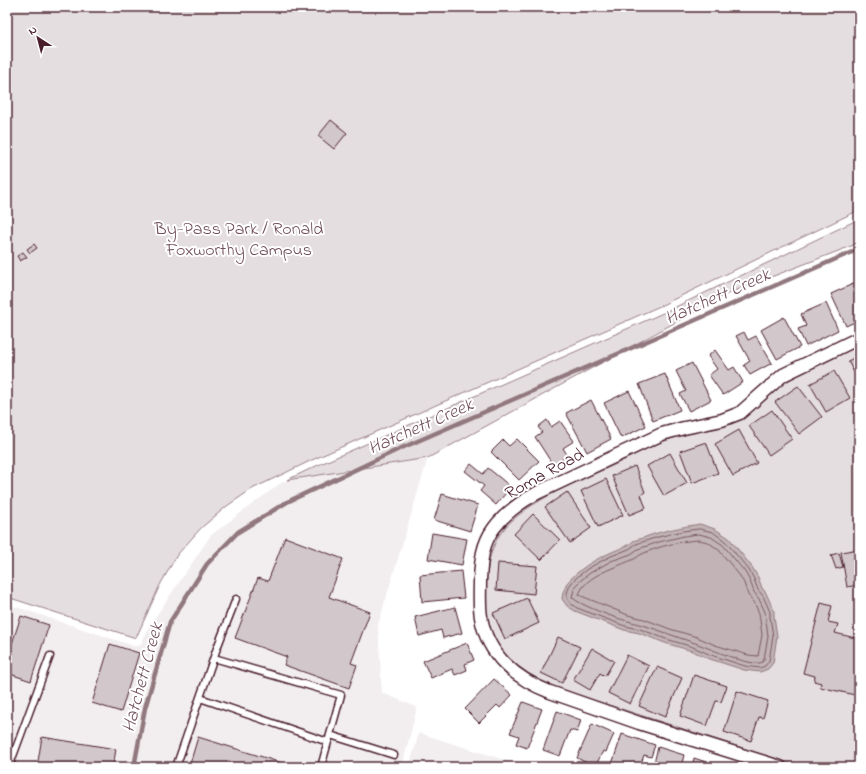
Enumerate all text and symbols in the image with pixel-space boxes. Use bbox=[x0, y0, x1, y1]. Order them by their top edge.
north arrow bbox=[18, 18, 58, 58]
text: N bbox=[25, 22, 40, 39]
park label: By-Pass Park / Ronald Foxworthy Campus bbox=[154, 217, 323, 264]
water label: Hatchett Creek bbox=[661, 262, 776, 333]
water label: Hatchett Creek bbox=[364, 392, 479, 463]
street label: Roma Road bbox=[501, 442, 589, 507]
water label: Hatchett Creek bbox=[116, 619, 171, 736]

